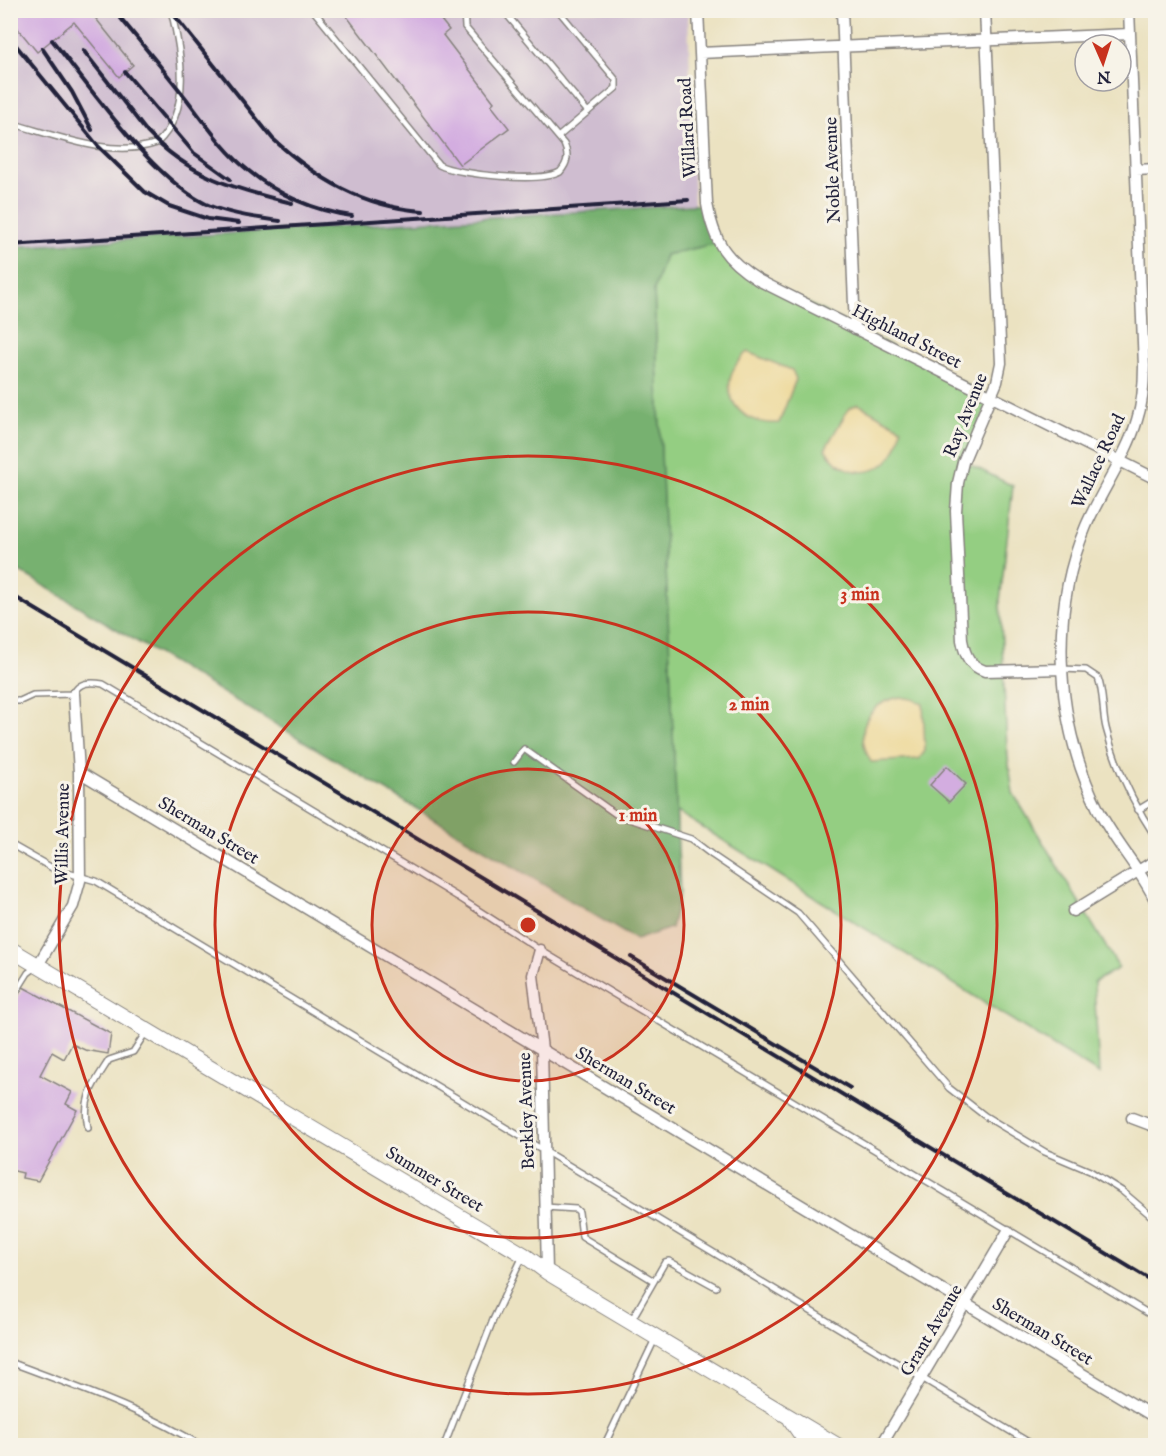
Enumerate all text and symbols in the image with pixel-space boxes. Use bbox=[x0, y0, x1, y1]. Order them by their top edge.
north arrow bbox=[1073, 33, 1133, 93]
text: N bbox=[1096, 66, 1112, 86]
street label: Willard Road bbox=[674, 77, 703, 179]
street label: Noble Avenue bbox=[820, 116, 847, 223]
street label: Highland Street bbox=[848, 300, 965, 375]
street label: Ray Avenue bbox=[939, 370, 994, 461]
street label: Wallace Road bbox=[1067, 410, 1132, 513]
text: 3 min bbox=[841, 584, 880, 607]
text: 2 min bbox=[729, 694, 770, 717]
street label: Willis Avenue bbox=[51, 783, 76, 885]
street label: Sherman Street bbox=[154, 792, 263, 870]
text: 1 min bbox=[619, 805, 658, 828]
centre of rings bbox=[518, 915, 538, 935]
street label: Sherman Street bbox=[571, 1042, 680, 1120]
street label: Berkley Avenue bbox=[514, 1052, 541, 1170]
street label: Summer Street bbox=[381, 1142, 487, 1218]
street label: Grant Avenue bbox=[896, 1281, 969, 1381]
street label: Sherman Street bbox=[988, 1293, 1097, 1371]

